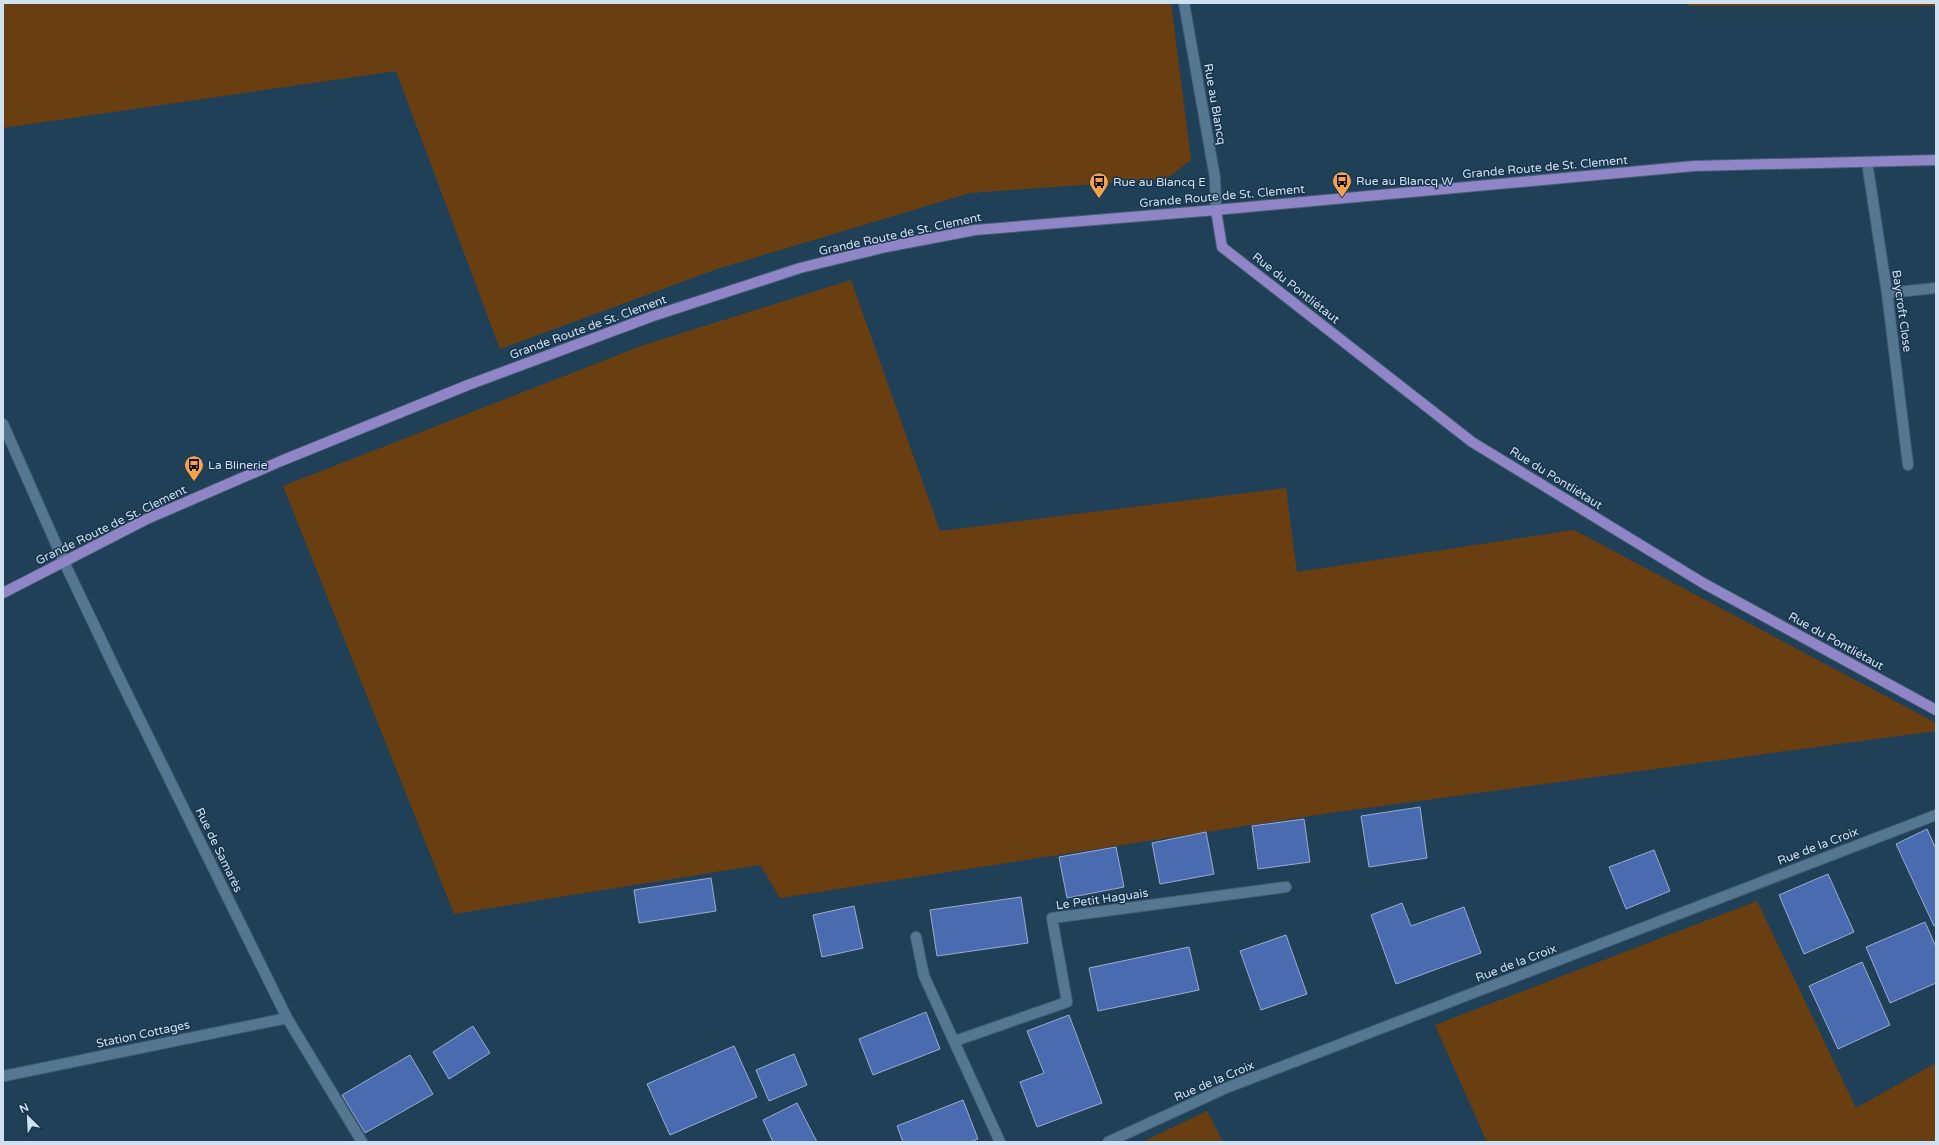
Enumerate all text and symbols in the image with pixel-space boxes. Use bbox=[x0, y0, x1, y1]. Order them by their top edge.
street label: Rue au Blancq bbox=[1201, 62, 1229, 146]
street label: Grande Route de St. Clement bbox=[1462, 153, 1629, 181]
bus stop icon: Rue au Blancq W bbox=[1331, 170, 1353, 198]
bus stop icon: Rue au Blancq E bbox=[1088, 171, 1110, 199]
place label: Rue au Blancq W bbox=[1356, 174, 1453, 188]
place label: Rue au Blancq E bbox=[1113, 175, 1206, 189]
street label: Grande Route de St. Clement bbox=[1139, 182, 1306, 210]
street label: Grande Route de St. Clement bbox=[817, 210, 983, 258]
street label: Rue du Pontliétaut bbox=[1250, 250, 1343, 327]
street label: Baycroft Close bbox=[1889, 269, 1915, 353]
street label: Grande Route de St. Clement bbox=[508, 292, 669, 362]
street label: Rue du Pontliétaut bbox=[1507, 444, 1605, 512]
bus stop icon: La Blinerie bbox=[183, 454, 205, 482]
place label: La Blinerie bbox=[208, 458, 268, 472]
street label: Grande Route de St. Clement bbox=[33, 482, 189, 568]
street label: Rue du Pontliétaut bbox=[1786, 609, 1886, 673]
street label: Rue de Samarès bbox=[193, 806, 246, 895]
street label: Rue de la Croix bbox=[1776, 824, 1860, 868]
street label: Le Petit Haguais bbox=[1055, 886, 1149, 912]
street label: Rue de la Croix bbox=[1474, 941, 1558, 985]
street label: Station Cottages bbox=[95, 1017, 191, 1051]
street label: Rue de la Croix bbox=[1172, 1058, 1256, 1104]
north arrow bbox=[8, 1097, 48, 1137]
text: N bbox=[17, 1101, 31, 1116]

